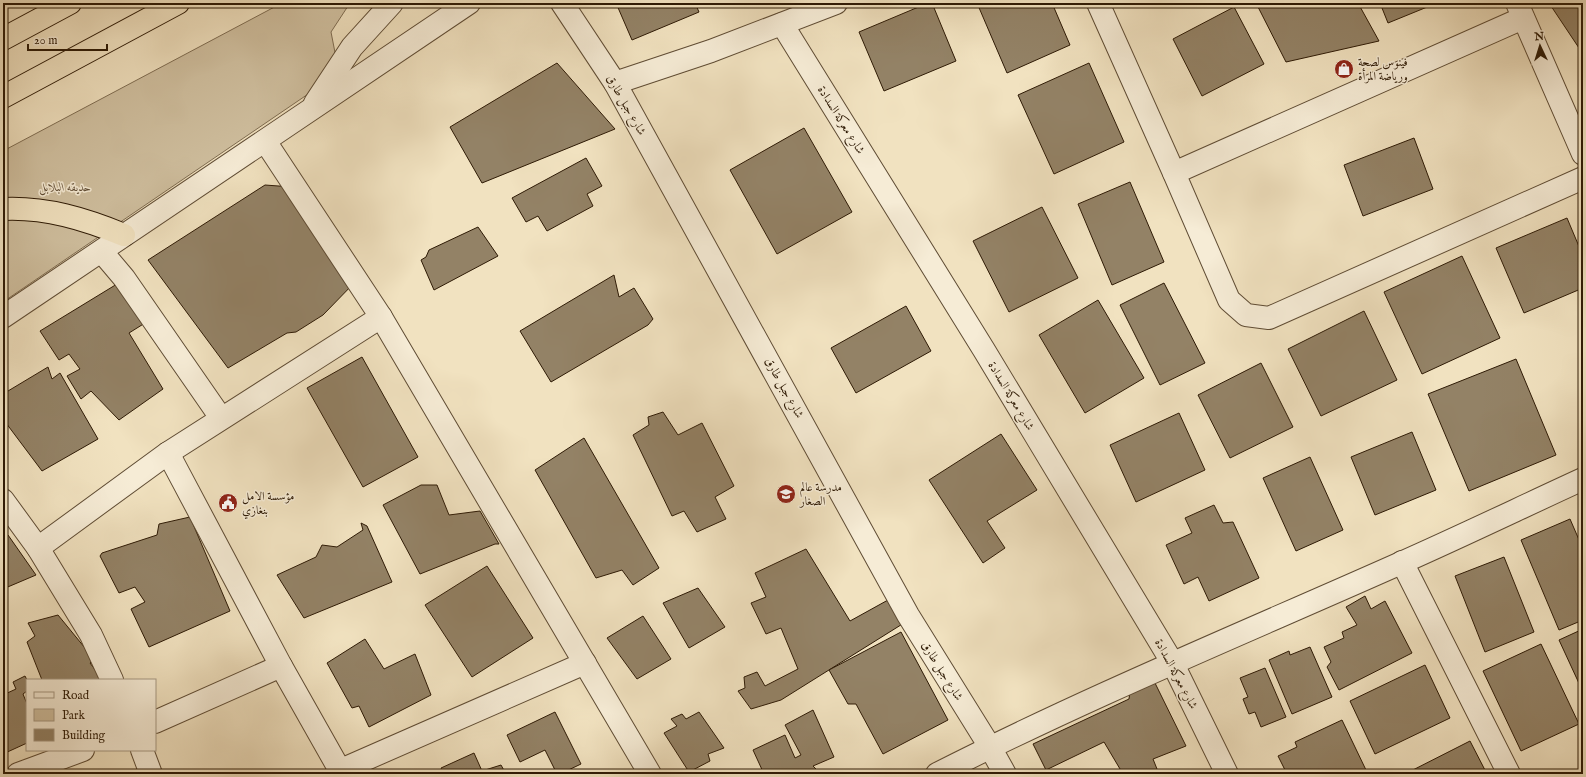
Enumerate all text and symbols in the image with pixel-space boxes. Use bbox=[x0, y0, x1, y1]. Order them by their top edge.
scale bar bbox=[28, 26, 107, 52]
north arrow bbox=[1520, 26, 1560, 66]
text: N bbox=[1533, 30, 1545, 44]
text: 20 m bbox=[34, 33, 57, 48]
place label: فينوس لصحة ورياضة المرأة bbox=[1358, 55, 1408, 84]
shop icon: فينوس لصحة ورياضة المرأة bbox=[1333, 58, 1355, 80]
street label: شارع جبل طارق bbox=[600, 72, 649, 139]
street label: شارع معركة السدادة bbox=[812, 83, 869, 159]
park label: حديقه البلابل bbox=[39, 180, 91, 196]
street label: شارع جبل طارق bbox=[759, 355, 807, 423]
street label: شارع معركة السدادة bbox=[982, 358, 1038, 435]
place label: مدرسة عالم الصغار bbox=[799, 480, 842, 509]
school or university icon: مدرسة عالم الصغار bbox=[775, 483, 797, 505]
place label: مؤسسة الامل بنغازي bbox=[242, 489, 294, 520]
public building icon: مؤسسة الامل بنغازي bbox=[217, 492, 239, 514]
street label: شارع معركة السدادة bbox=[1149, 636, 1202, 713]
street label: شارع جبل طارق bbox=[915, 639, 966, 705]
legend bbox=[26, 679, 156, 751]
text: Road bbox=[62, 688, 90, 703]
text: Park bbox=[62, 708, 85, 723]
text: Building bbox=[62, 728, 106, 743]

